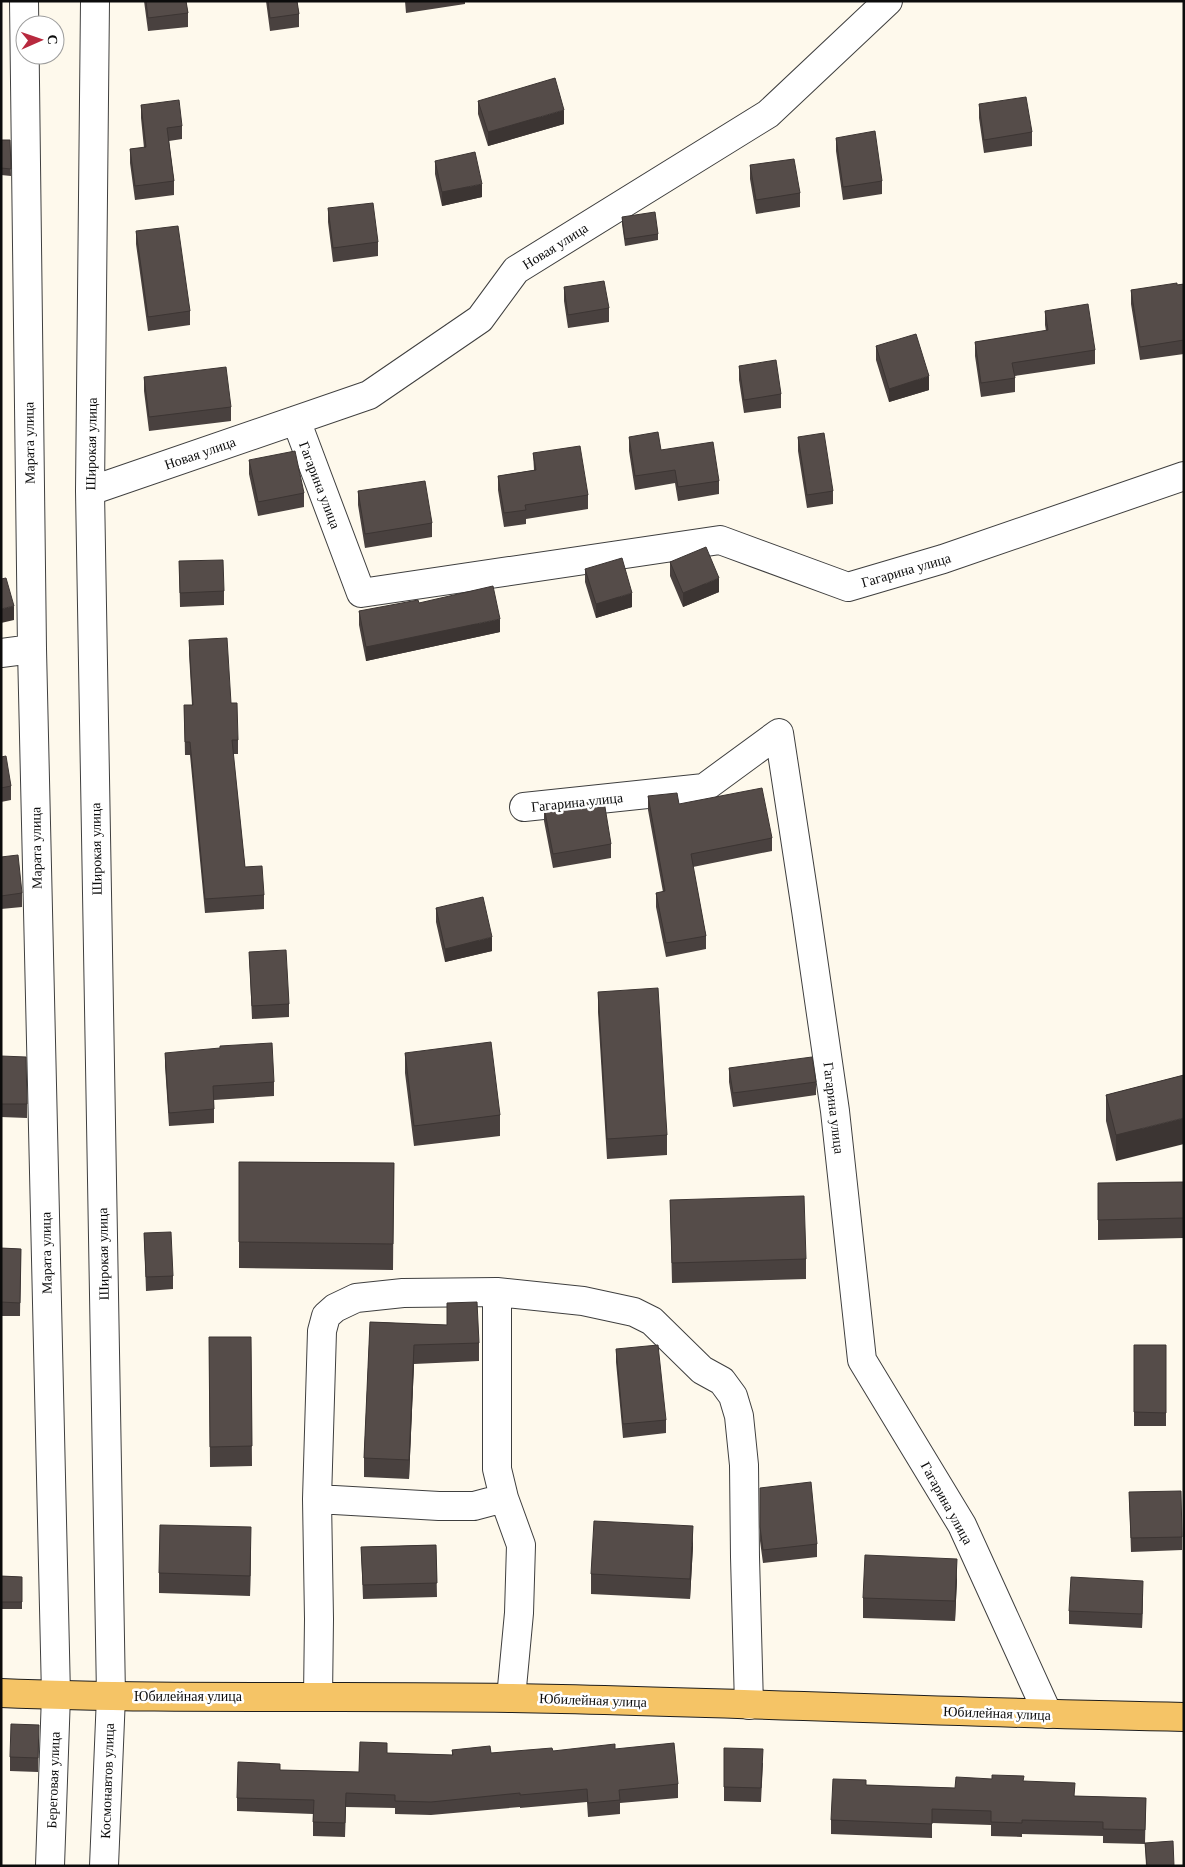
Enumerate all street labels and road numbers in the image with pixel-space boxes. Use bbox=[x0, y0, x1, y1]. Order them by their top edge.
street label: Новая улица bbox=[520, 220, 591, 272]
street label: Широкая улица bbox=[83, 397, 100, 491]
street label: Марата улица bbox=[21, 401, 38, 484]
street label: Новая улица bbox=[163, 434, 238, 473]
street label: Гагарина улица bbox=[296, 439, 343, 532]
street label: Гагарина улица bbox=[860, 550, 953, 590]
street label: Гагарина улица bbox=[530, 790, 624, 815]
street label: Широкая улица bbox=[88, 802, 105, 896]
street label: Марата улица bbox=[28, 806, 45, 889]
street label: Гагарина улица bbox=[820, 1061, 847, 1156]
street label: Широкая улица bbox=[95, 1207, 112, 1301]
street label: Марата улица bbox=[38, 1211, 55, 1294]
street label: Гагарина улица bbox=[918, 1459, 976, 1548]
street label: Юбилейная улица bbox=[134, 1689, 243, 1704]
street label: Юбилейная улица bbox=[539, 1691, 648, 1710]
street label: Юбилейная улица bbox=[943, 1704, 1052, 1723]
street label: Космонавтов улица bbox=[98, 1722, 117, 1839]
street label: Береговая улица bbox=[44, 1730, 63, 1829]

